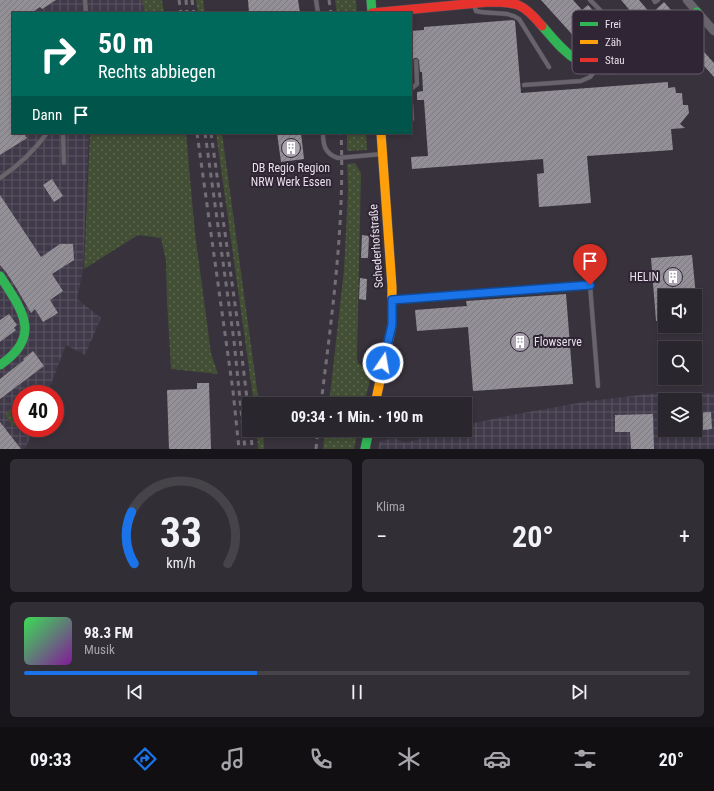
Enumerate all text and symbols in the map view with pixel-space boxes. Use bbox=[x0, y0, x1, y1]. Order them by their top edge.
legend bbox=[572, 10, 704, 74]
text: Frei bbox=[605, 18, 621, 31]
text: 50 m bbox=[98, 27, 154, 60]
icon: right bbox=[32, 28, 84, 80]
text: Zäh bbox=[605, 36, 621, 49]
text: Stau bbox=[605, 54, 625, 67]
text: Rechts abbiegen bbox=[98, 61, 216, 82]
icon: arrive bbox=[70, 104, 92, 126]
text: Dann bbox=[32, 106, 62, 124]
building icon: DB Regio Region NRW Werk Essen bbox=[280, 137, 302, 159]
place label: DB Regio Region NRW Werk Essen bbox=[251, 161, 331, 189]
street label: Schederhofstraße bbox=[366, 203, 386, 288]
pin bbox=[573, 244, 607, 285]
icon: arrive bbox=[579, 250, 601, 272]
building icon: HELIN bbox=[662, 266, 684, 288]
place label: HELIN bbox=[629, 270, 659, 284]
map controls bbox=[658, 289, 702, 437]
button: sound bbox=[658, 289, 702, 333]
building icon: Flowserve bbox=[509, 331, 531, 353]
place label: Flowserve bbox=[534, 335, 582, 349]
button: search bbox=[658, 341, 702, 385]
position arrow bbox=[362, 342, 404, 384]
speed limit sign: 40 bbox=[12, 385, 64, 437]
button: layers bbox=[658, 393, 702, 437]
text: 09:34 · 1 Min. · 190 m bbox=[291, 408, 423, 426]
text: Klima bbox=[376, 499, 405, 514]
text: 33 bbox=[160, 507, 202, 556]
text: 20° bbox=[512, 519, 554, 554]
text: − bbox=[376, 524, 387, 549]
text: + bbox=[679, 524, 690, 549]
text: km/h bbox=[166, 554, 196, 570]
text: 98.3 FM bbox=[84, 624, 133, 642]
text: Musik bbox=[84, 642, 115, 657]
icon: previous bbox=[124, 681, 146, 703]
icon: pause bbox=[346, 681, 368, 703]
icon: next bbox=[568, 681, 590, 703]
icon: directions bbox=[131, 745, 159, 773]
icon: music bbox=[219, 745, 247, 773]
icon: phone bbox=[307, 745, 335, 773]
icon: climate bbox=[395, 745, 423, 773]
icon: car bbox=[483, 745, 511, 773]
icon: filters bbox=[571, 745, 599, 773]
text: 09:33 bbox=[30, 749, 71, 770]
text: 20° bbox=[659, 749, 684, 770]

